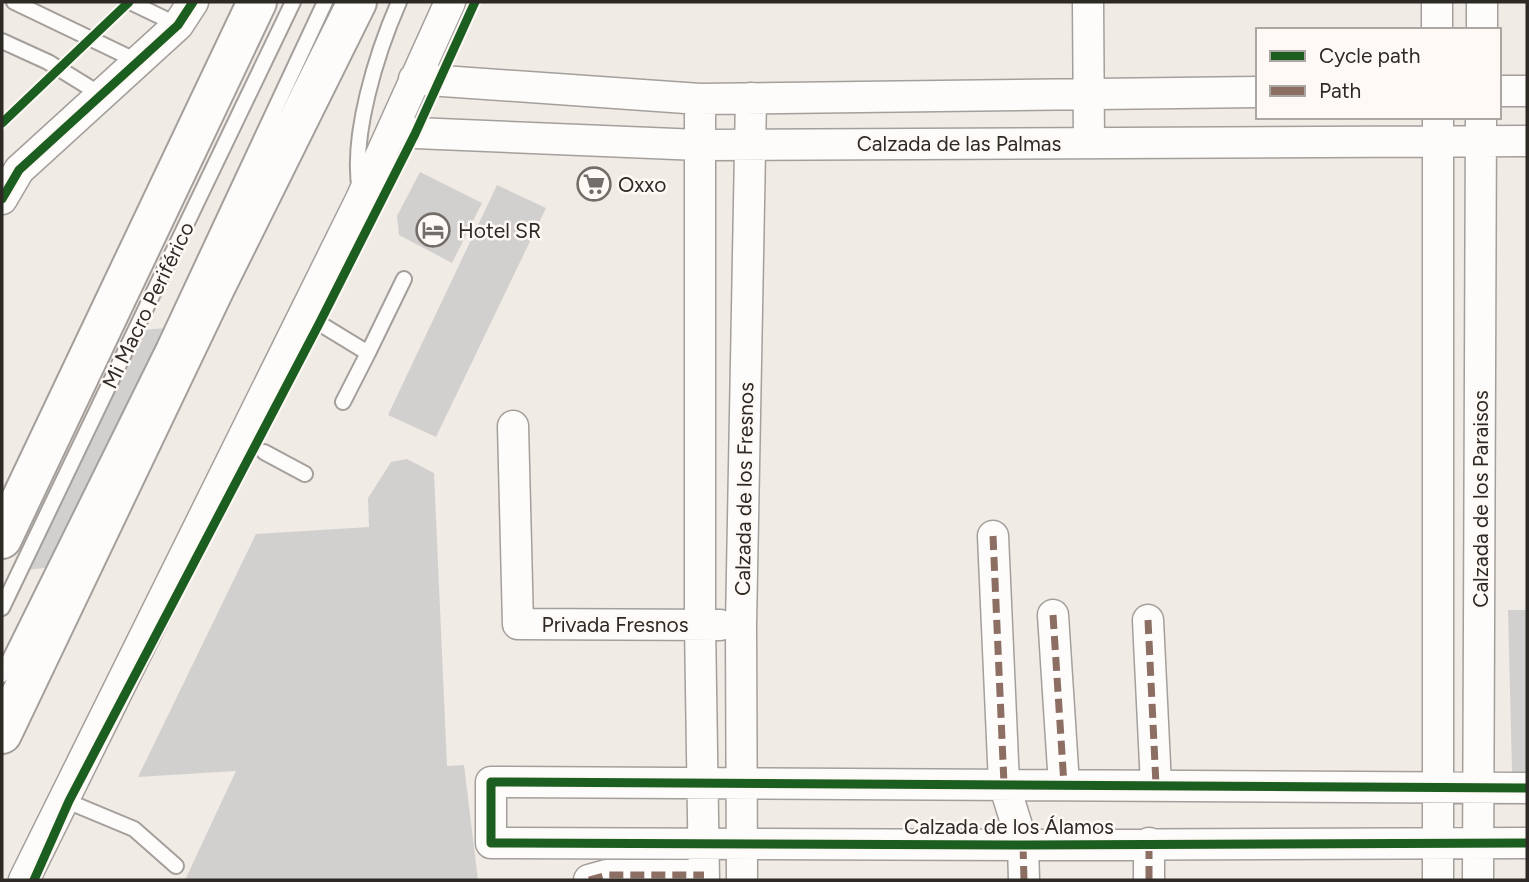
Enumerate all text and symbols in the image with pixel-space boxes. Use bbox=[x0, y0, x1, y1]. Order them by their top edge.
legend bbox=[1256, 28, 1501, 119]
text: Cycle path bbox=[1319, 43, 1420, 68]
text: Path bbox=[1319, 78, 1361, 103]
street label: Calzada de las Palmas bbox=[857, 131, 1061, 156]
supermarket icon: Oxxo bbox=[575, 165, 613, 203]
place label: Oxxo bbox=[618, 172, 666, 197]
hotel icon: Hotel SR bbox=[414, 211, 452, 249]
street label: Mi Macro Periférico bbox=[97, 218, 199, 392]
place label: Hotel SR bbox=[458, 218, 541, 243]
street label: Calzada de los Fresnos bbox=[730, 382, 758, 596]
street label: Calzada de los Paraisos bbox=[1468, 390, 1493, 608]
street label: Privada Fresnos bbox=[542, 612, 688, 637]
street label: Calzada de los Álamos bbox=[904, 814, 1114, 839]

